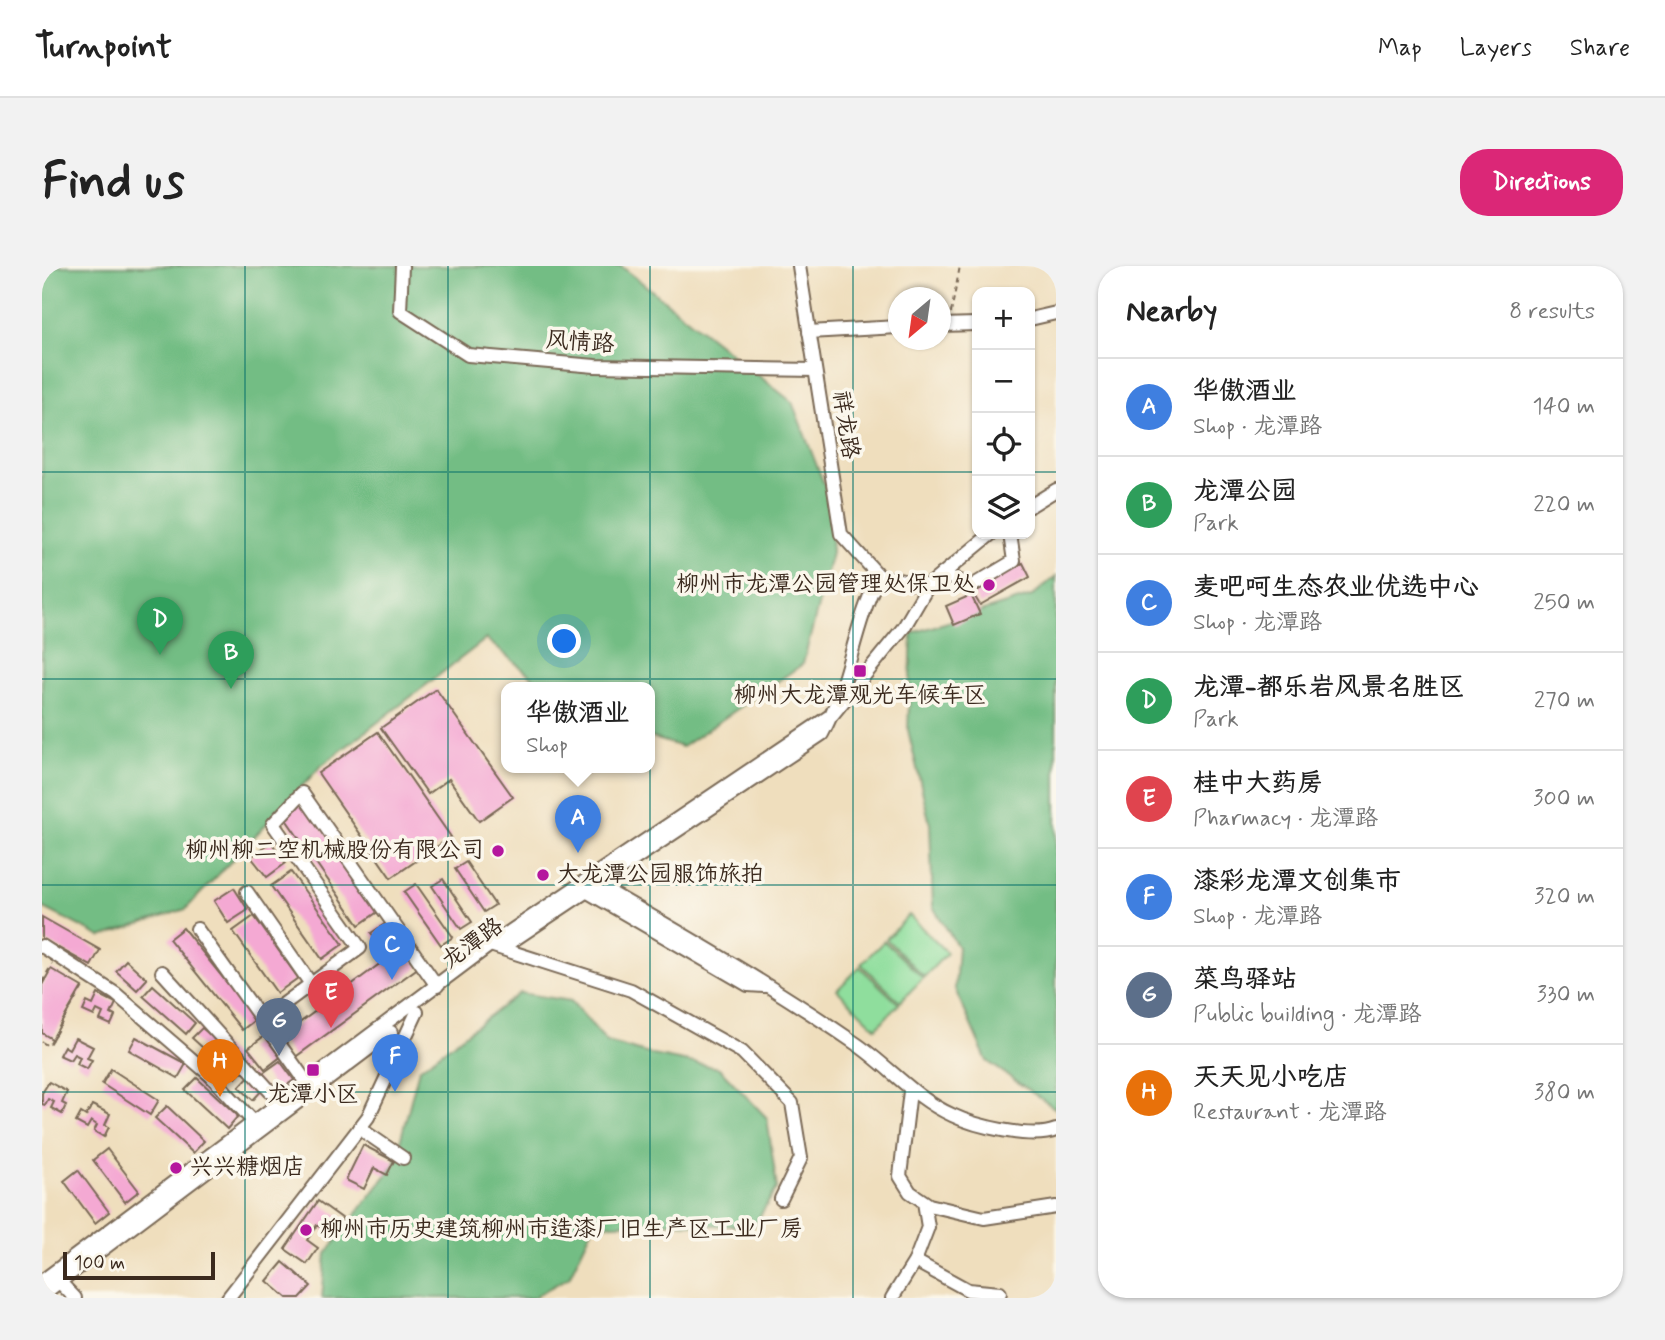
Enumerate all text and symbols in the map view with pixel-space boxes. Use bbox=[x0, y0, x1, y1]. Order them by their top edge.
text: Turnpoint bbox=[35, 26, 172, 70]
text: Map bbox=[1378, 33, 1422, 64]
text: Layers bbox=[1460, 33, 1532, 64]
text: Share bbox=[1570, 33, 1630, 64]
button: Directions bbox=[1460, 149, 1623, 216]
text: Find us bbox=[42, 150, 185, 215]
north arrow bbox=[888, 287, 951, 350]
map controls bbox=[972, 287, 1035, 539]
button: + bbox=[972, 287, 1035, 350]
text: Nearby bbox=[1126, 292, 1217, 331]
text: 8 results bbox=[1509, 297, 1595, 327]
street label: 风情路 bbox=[545, 326, 615, 360]
button: − bbox=[972, 350, 1035, 413]
text: 华傲酒业 bbox=[1193, 375, 1297, 409]
street label: 祥龙路 bbox=[825, 389, 865, 461]
text: A bbox=[1141, 392, 1157, 422]
text: 140 m bbox=[1532, 392, 1595, 422]
text: Shop · 龙潭路 bbox=[1193, 412, 1322, 442]
button: locate bbox=[972, 413, 1035, 476]
text: 龙潭公园 bbox=[1193, 475, 1297, 509]
button: layers bbox=[972, 476, 1035, 539]
text: B bbox=[1142, 490, 1156, 520]
text: 220 m bbox=[1533, 490, 1595, 520]
text: Park bbox=[1193, 509, 1239, 539]
place label: 柳州市龙潭公园管理处保卫处 bbox=[676, 570, 975, 600]
text: 麦吧呵生态农业优选中心 bbox=[1193, 571, 1479, 605]
marker: 柳州市龙潭公园管理处保卫处 bbox=[981, 577, 997, 593]
text: C bbox=[1141, 588, 1157, 618]
text: 250 m bbox=[1533, 588, 1595, 618]
pin: D bbox=[137, 597, 183, 655]
text: Shop · 龙潭路 bbox=[1193, 608, 1322, 638]
your location bbox=[547, 624, 581, 658]
pin: B bbox=[208, 631, 254, 689]
marker: 柳州大龙潭观光车候车区 bbox=[852, 663, 868, 679]
text: 龙潭-都乐岩风景名胜区 bbox=[1193, 671, 1465, 705]
place label: 柳州大龙潭观光车候车区 bbox=[734, 681, 987, 711]
popup bbox=[501, 682, 655, 773]
text: D bbox=[1141, 686, 1157, 716]
text: 270 m bbox=[1534, 686, 1595, 716]
text: 华傲酒业 bbox=[526, 697, 630, 731]
text: Park bbox=[1193, 705, 1239, 735]
text: Shop bbox=[526, 731, 568, 761]
text: 桂中大药房 bbox=[1193, 767, 1323, 801]
text: E bbox=[1142, 784, 1156, 814]
text: 300 m bbox=[1533, 784, 1595, 814]
pin: A bbox=[555, 795, 601, 853]
text: Pharmacy · 龙潭路 bbox=[1193, 804, 1378, 834]
place label: 柳州柳二空机械股份有限公司 bbox=[185, 836, 484, 866]
marker: 柳州柳二空机械股份有限公司 bbox=[490, 843, 506, 859]
place label: 大龙潭公园服饰旅拍 bbox=[557, 860, 764, 890]
text: 漆彩龙潭文创集市 bbox=[1193, 865, 1401, 899]
marker: 大龙潭公园服饰旅拍 bbox=[535, 867, 551, 883]
text: F bbox=[1143, 882, 1155, 912]
text: 320 m bbox=[1534, 882, 1595, 912]
text: Shop · 龙潭路 bbox=[1193, 902, 1322, 932]
street label: 龙潭路 bbox=[436, 912, 510, 976]
pin: C bbox=[369, 922, 415, 980]
text: 菜鸟驿站 bbox=[1193, 963, 1297, 997]
pin: E bbox=[308, 970, 354, 1028]
text: G bbox=[1141, 980, 1157, 1010]
text: 330 m bbox=[1537, 980, 1595, 1010]
pin: G bbox=[256, 998, 302, 1056]
text: Public building · 龙潭路 bbox=[1193, 1000, 1421, 1030]
pin: F bbox=[372, 1034, 418, 1092]
pin: H bbox=[197, 1039, 243, 1097]
text: 天天见小吃店 bbox=[1193, 1061, 1349, 1095]
marker: 龙潭小区 bbox=[305, 1062, 321, 1078]
text: H bbox=[1141, 1078, 1157, 1108]
text: 380 m bbox=[1534, 1078, 1595, 1108]
place label: 龙潭小区 bbox=[267, 1080, 359, 1110]
text: Restaurant · 龙潭路 bbox=[1193, 1098, 1387, 1128]
place label: 兴兴糖烟店 bbox=[190, 1153, 305, 1183]
marker: 兴兴糖烟店 bbox=[168, 1160, 184, 1176]
place label: 柳州市历史建筑柳州市造漆厂旧生产区工业厂房 bbox=[320, 1215, 803, 1245]
marker: 柳州市历史建筑柳州市造漆厂旧生产区工业厂房 bbox=[298, 1222, 314, 1238]
scale bar bbox=[63, 1249, 215, 1281]
text: 100 m bbox=[74, 1251, 125, 1276]

